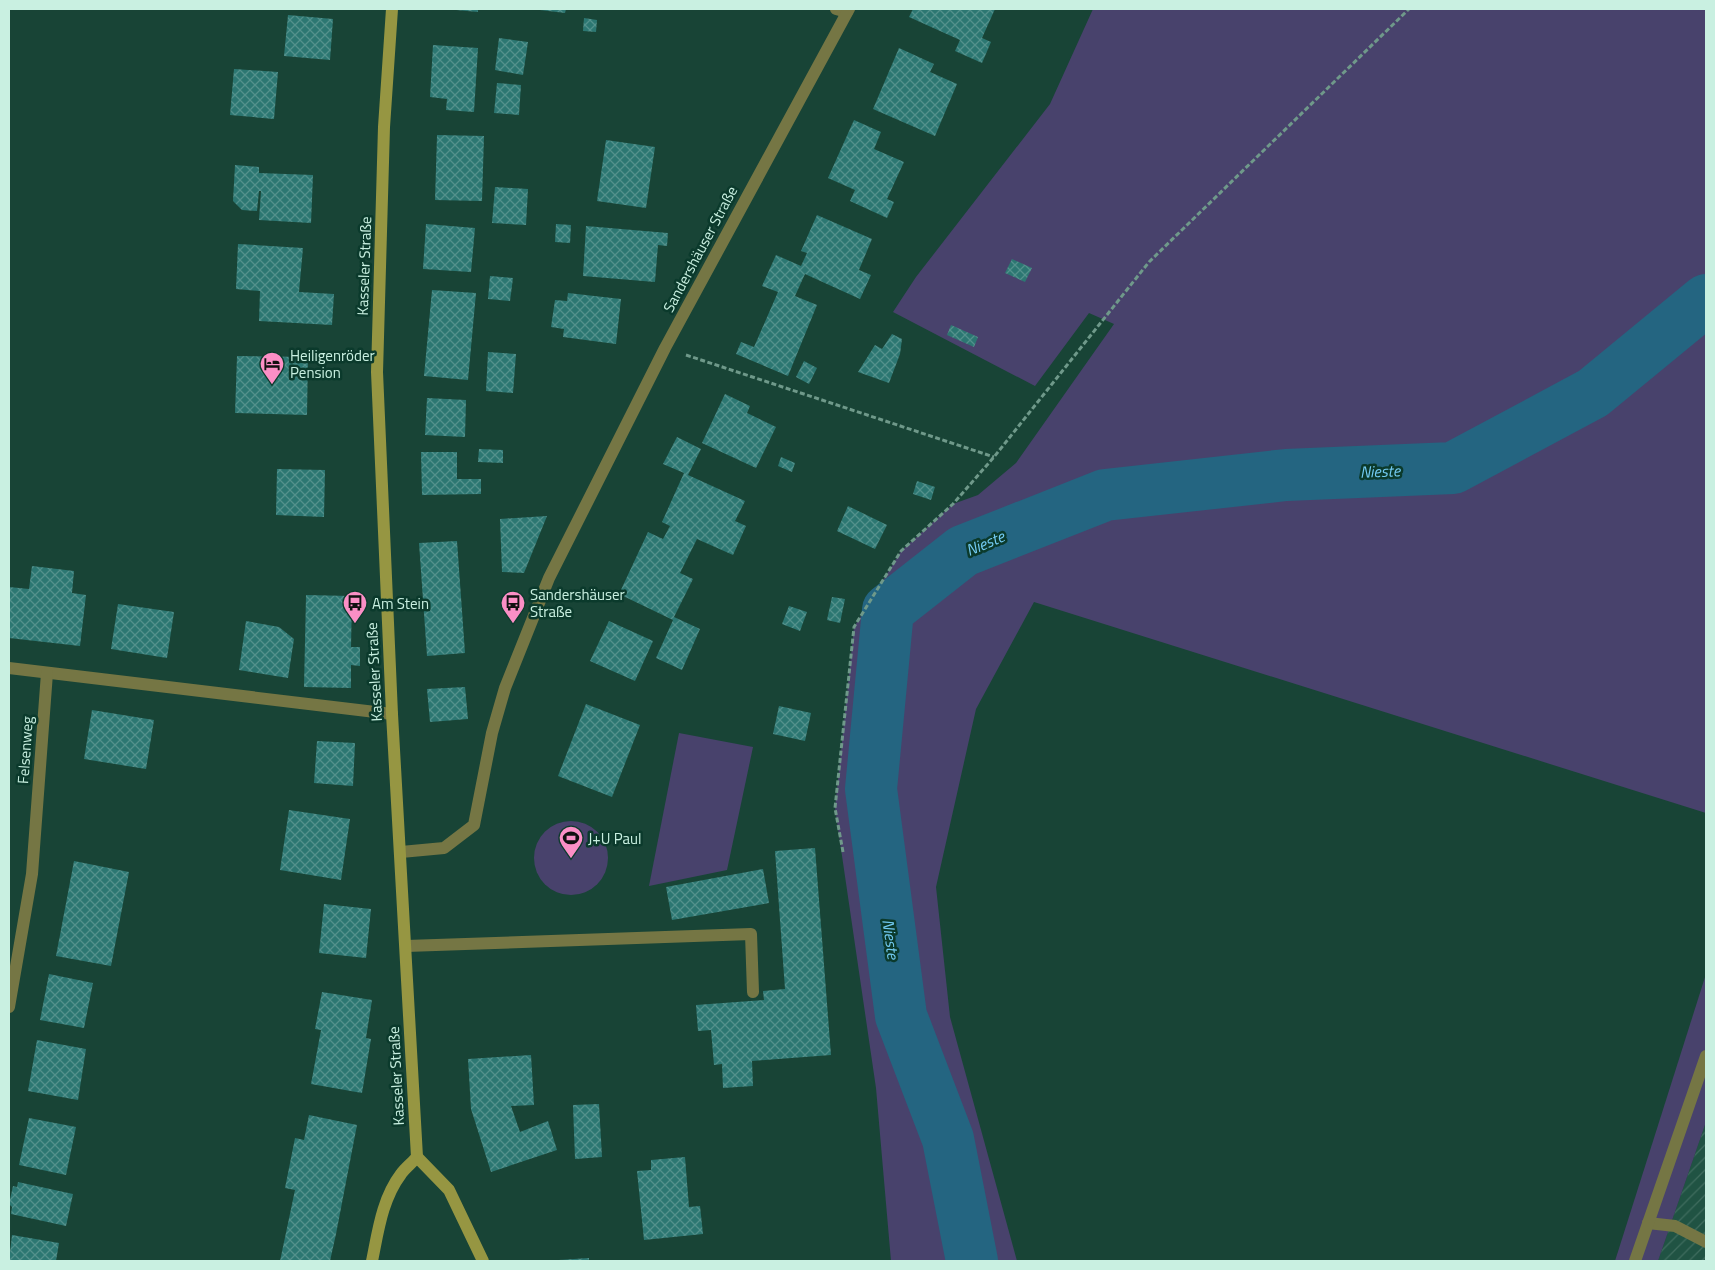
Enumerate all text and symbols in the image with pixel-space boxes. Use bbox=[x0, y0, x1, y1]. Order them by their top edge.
street label: Sandershäuser Straße bbox=[657, 182, 743, 316]
street label: Kasseler Straße bbox=[351, 216, 377, 316]
place label: Heiligenröder Pension bbox=[290, 344, 375, 384]
hotel icon: Heiligenröder Pension bbox=[259, 351, 285, 385]
water label: Nieste bbox=[1360, 458, 1402, 484]
water label: Nieste bbox=[962, 523, 1010, 562]
place label: Sandershäuser Straße bbox=[530, 583, 625, 623]
bus stop icon: Am Stein bbox=[342, 590, 368, 624]
bus stop icon: Sandershäuser Straße bbox=[500, 590, 526, 624]
place label: Am Stein bbox=[372, 592, 429, 615]
street label: Kasseler Straße bbox=[360, 622, 388, 722]
street label: Felsenweg bbox=[11, 715, 39, 785]
sports icon: J+U Paul bbox=[558, 825, 584, 859]
place label: J+U Paul bbox=[588, 827, 641, 850]
water label: Nieste bbox=[876, 917, 906, 962]
street label: Kasseler Straße bbox=[382, 1026, 410, 1126]

